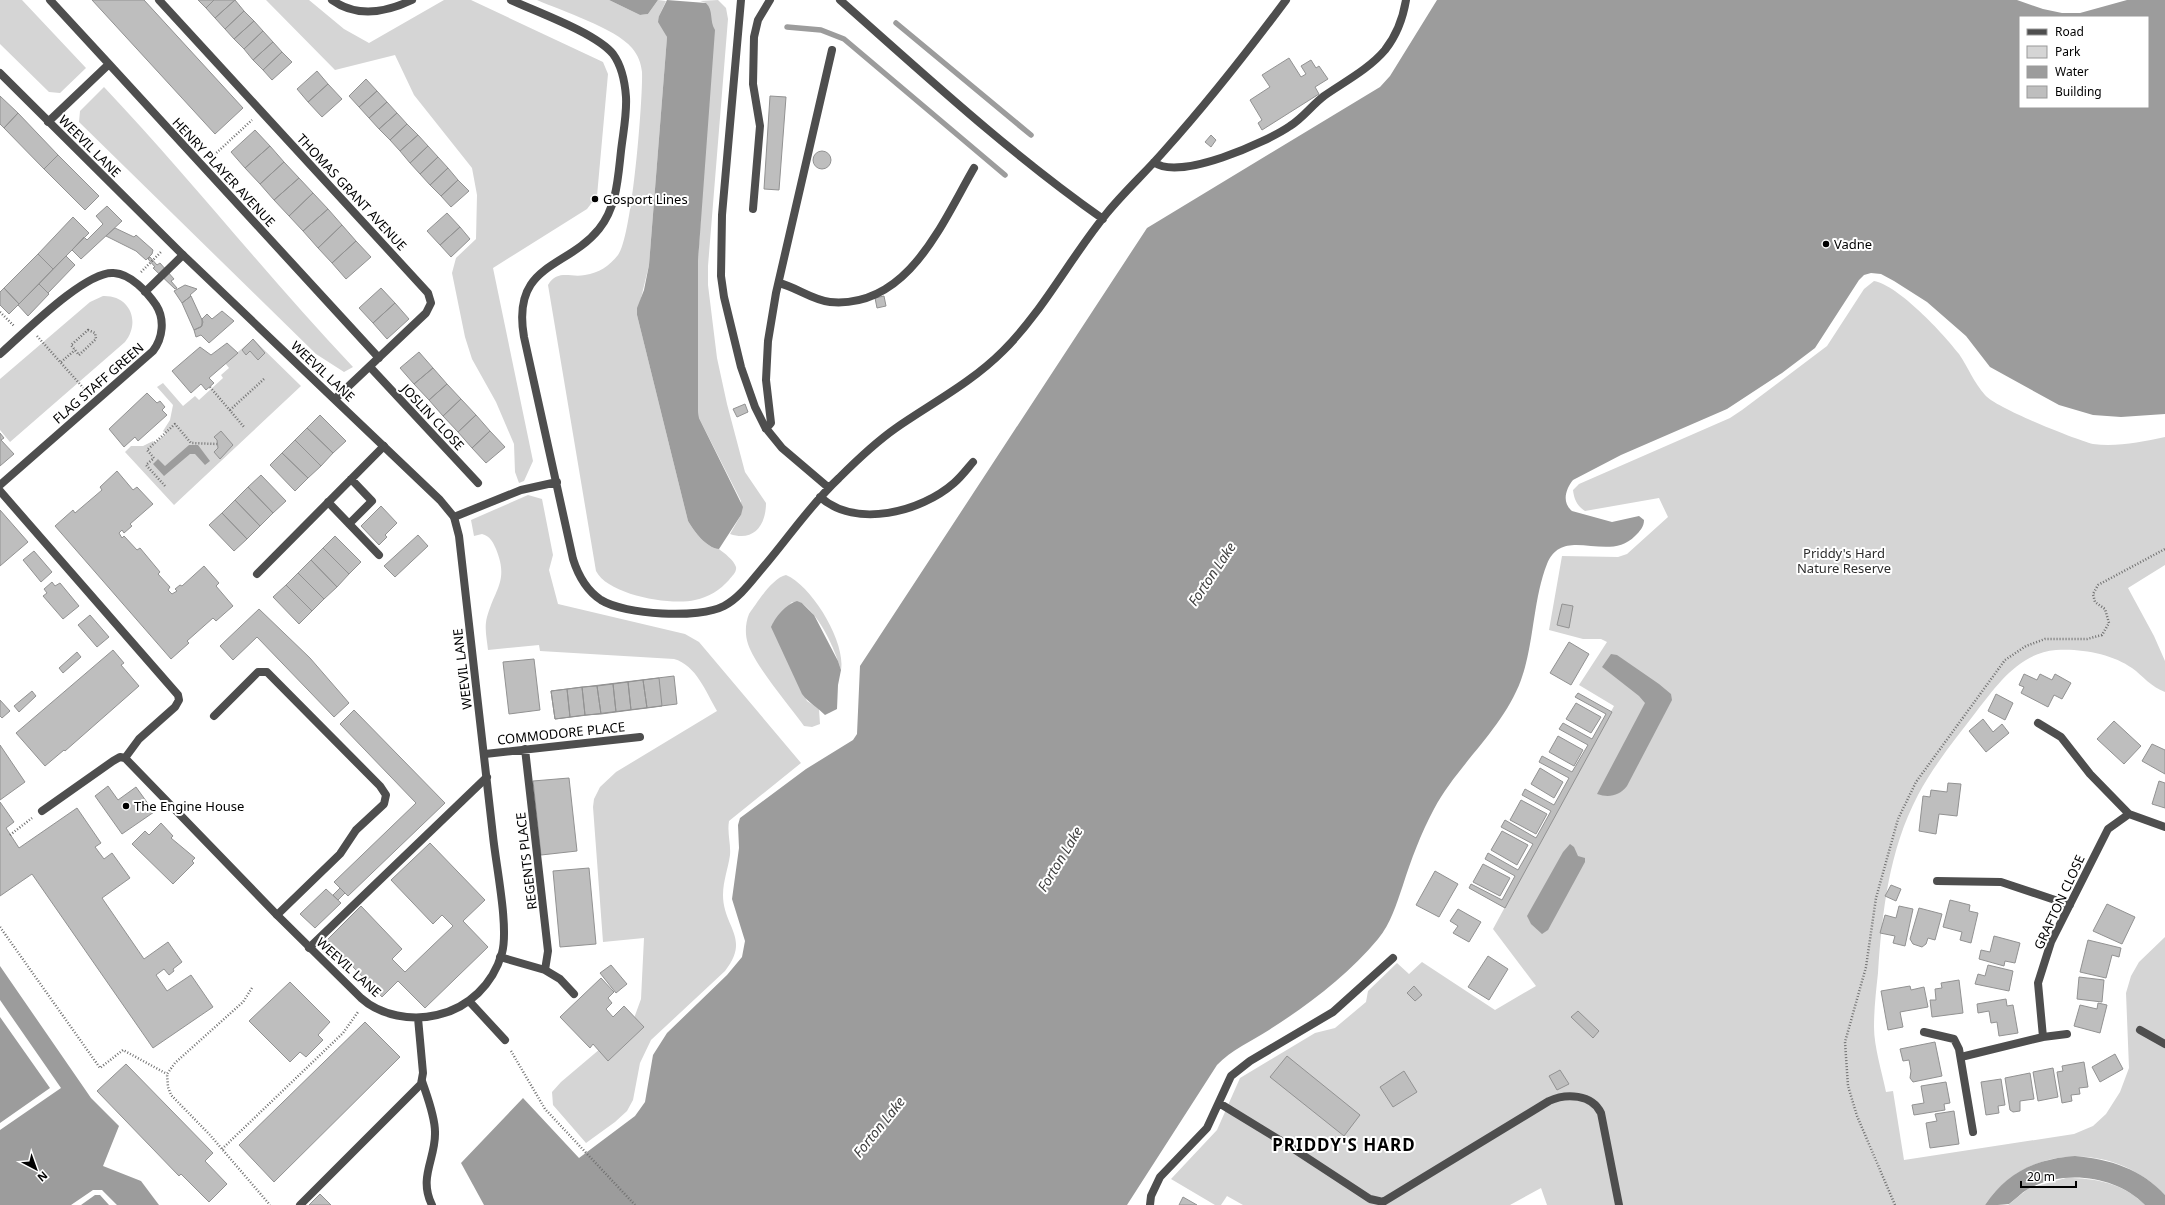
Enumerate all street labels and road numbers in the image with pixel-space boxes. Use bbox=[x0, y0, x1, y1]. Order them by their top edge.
street label: WEEVIL LANE bbox=[55, 111, 125, 181]
street label: HENRY PLAYER AVENUE bbox=[169, 113, 279, 231]
street label: THOMAS GRANT AVENUE bbox=[293, 130, 411, 254]
street label: WEEVIL LANE bbox=[287, 337, 359, 405]
street label: FLAG STAFF GREEN bbox=[49, 338, 147, 428]
street label: JOSLIN CLOSE bbox=[396, 378, 468, 454]
street label: WEEVIL LANE bbox=[448, 628, 476, 710]
street label: COMMODORE PLACE bbox=[496, 717, 626, 749]
street label: REGENTS PLACE bbox=[511, 811, 541, 911]
street label: GRAFTON CLOSE bbox=[2029, 852, 2089, 952]
street label: WEEVIL LANE bbox=[313, 933, 385, 1001]

